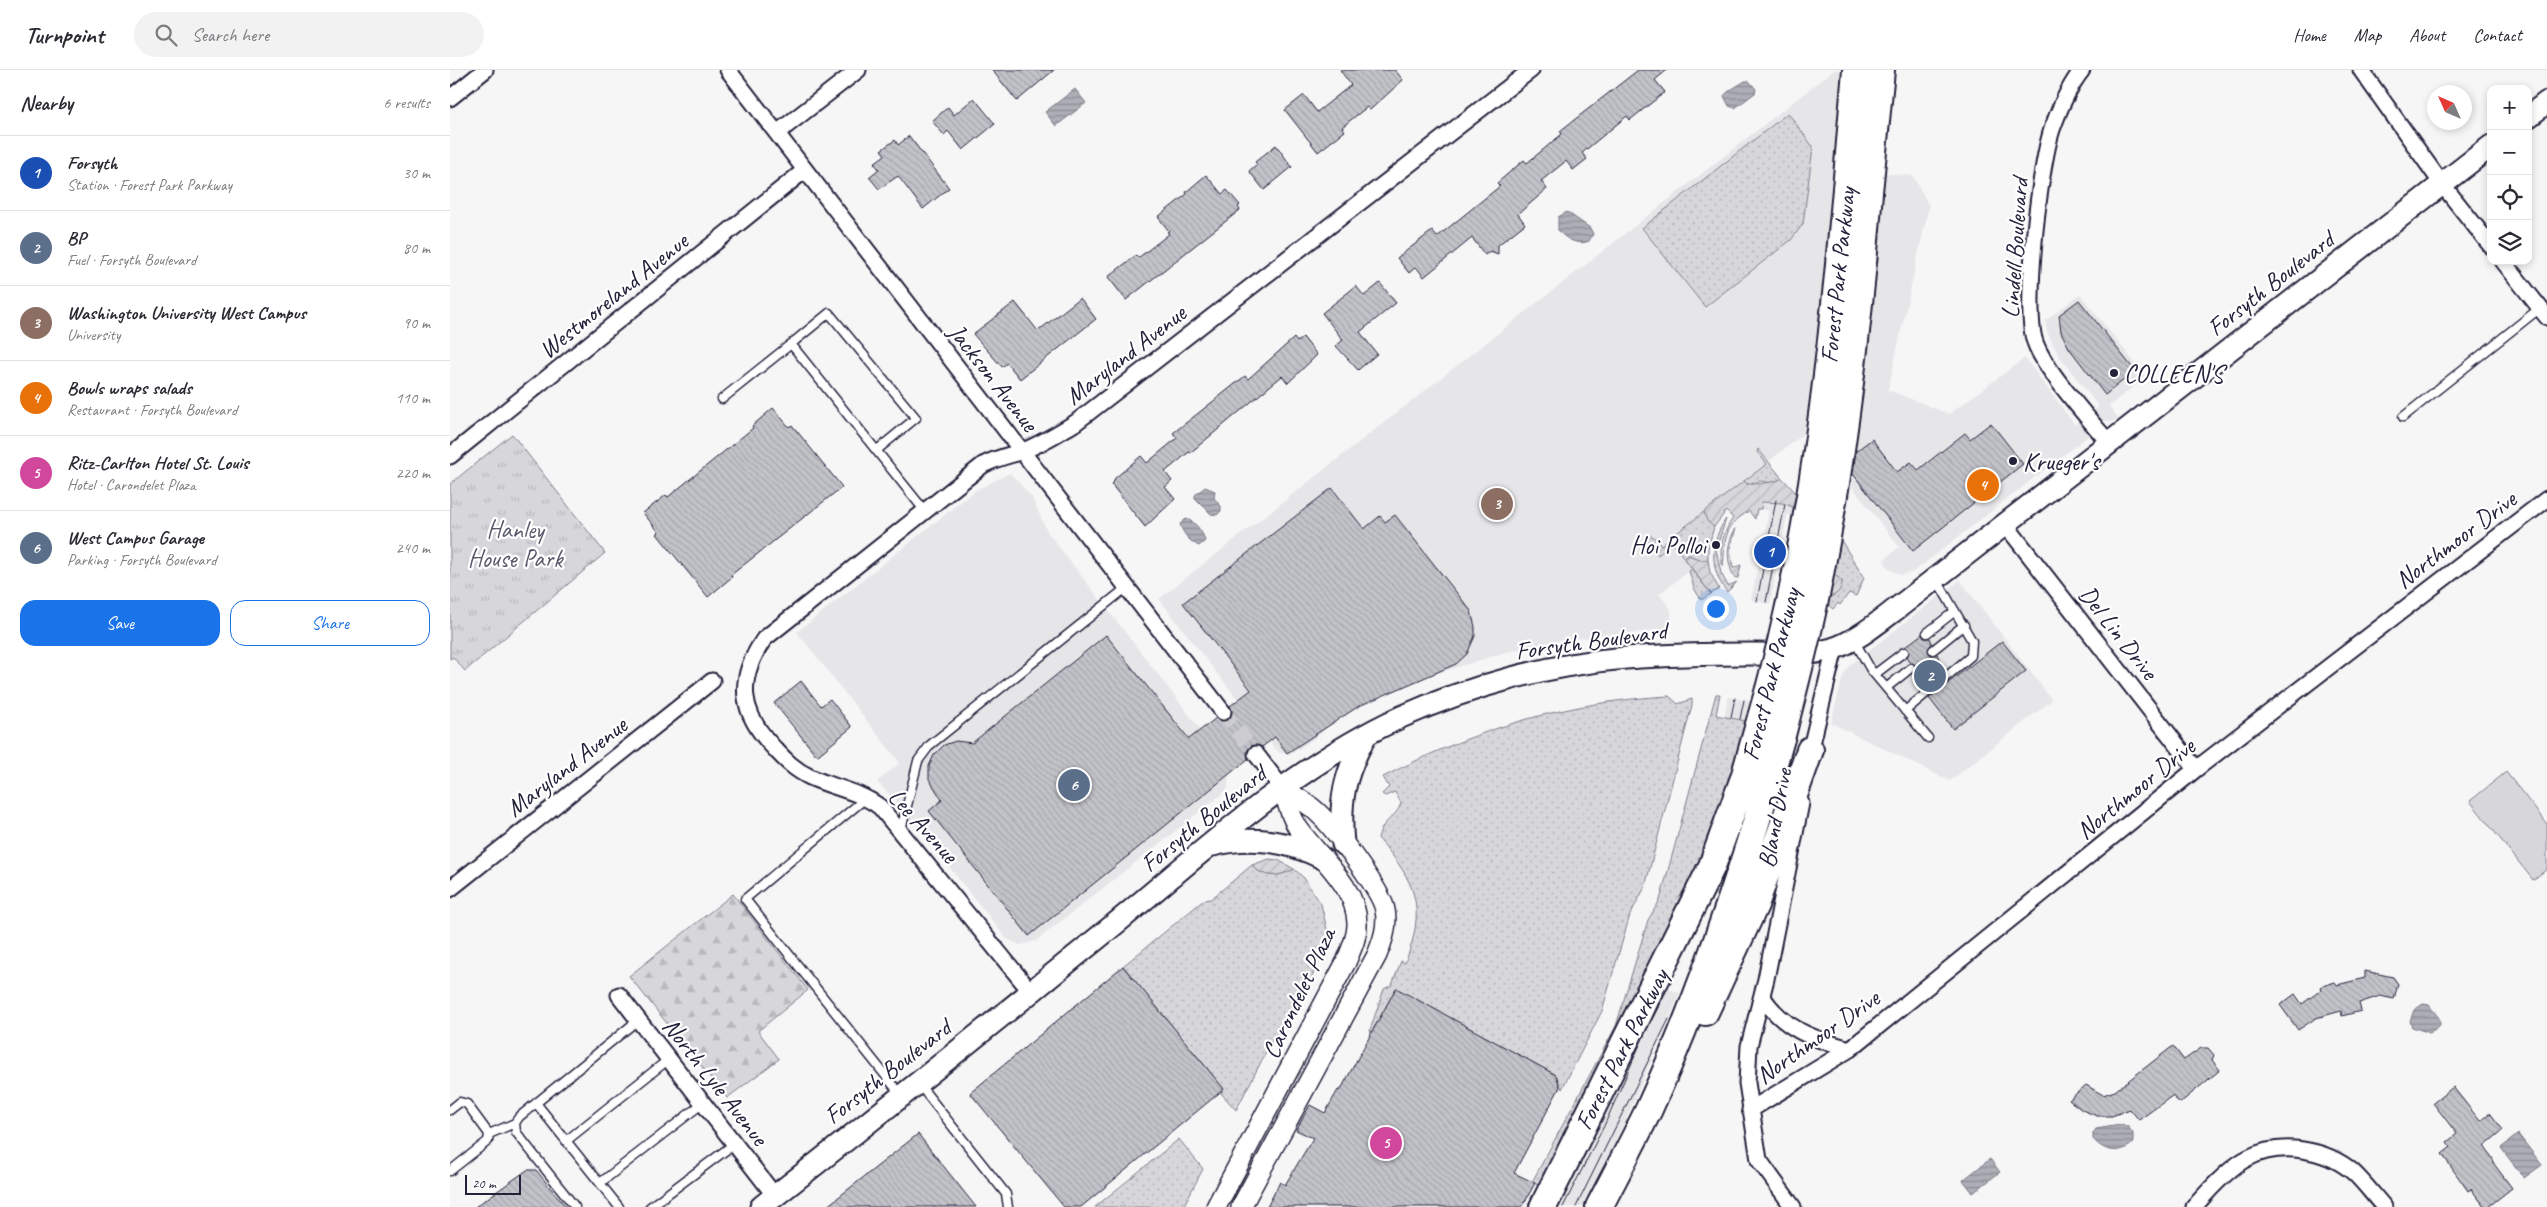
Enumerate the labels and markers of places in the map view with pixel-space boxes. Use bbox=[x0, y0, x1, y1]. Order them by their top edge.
place label: COLLEEN'S bbox=[2124, 358, 2228, 390]
marker: COLLEEN'S bbox=[2108, 367, 2120, 379]
place label: Krueger's bbox=[2023, 446, 2102, 478]
marker: Krueger's bbox=[2007, 455, 2019, 467]
pin: 4 bbox=[1967, 466, 1999, 504]
pin: 3 bbox=[1481, 485, 1513, 523]
place label: Hoi Polloi bbox=[1630, 530, 1709, 562]
pin: 1 bbox=[1754, 533, 1786, 571]
marker: Hoi Polloi bbox=[1710, 539, 1722, 551]
pin: 2 bbox=[1914, 657, 1946, 695]
pin: 6 bbox=[1058, 766, 1090, 804]
pin: 5 bbox=[1370, 1124, 1402, 1162]

